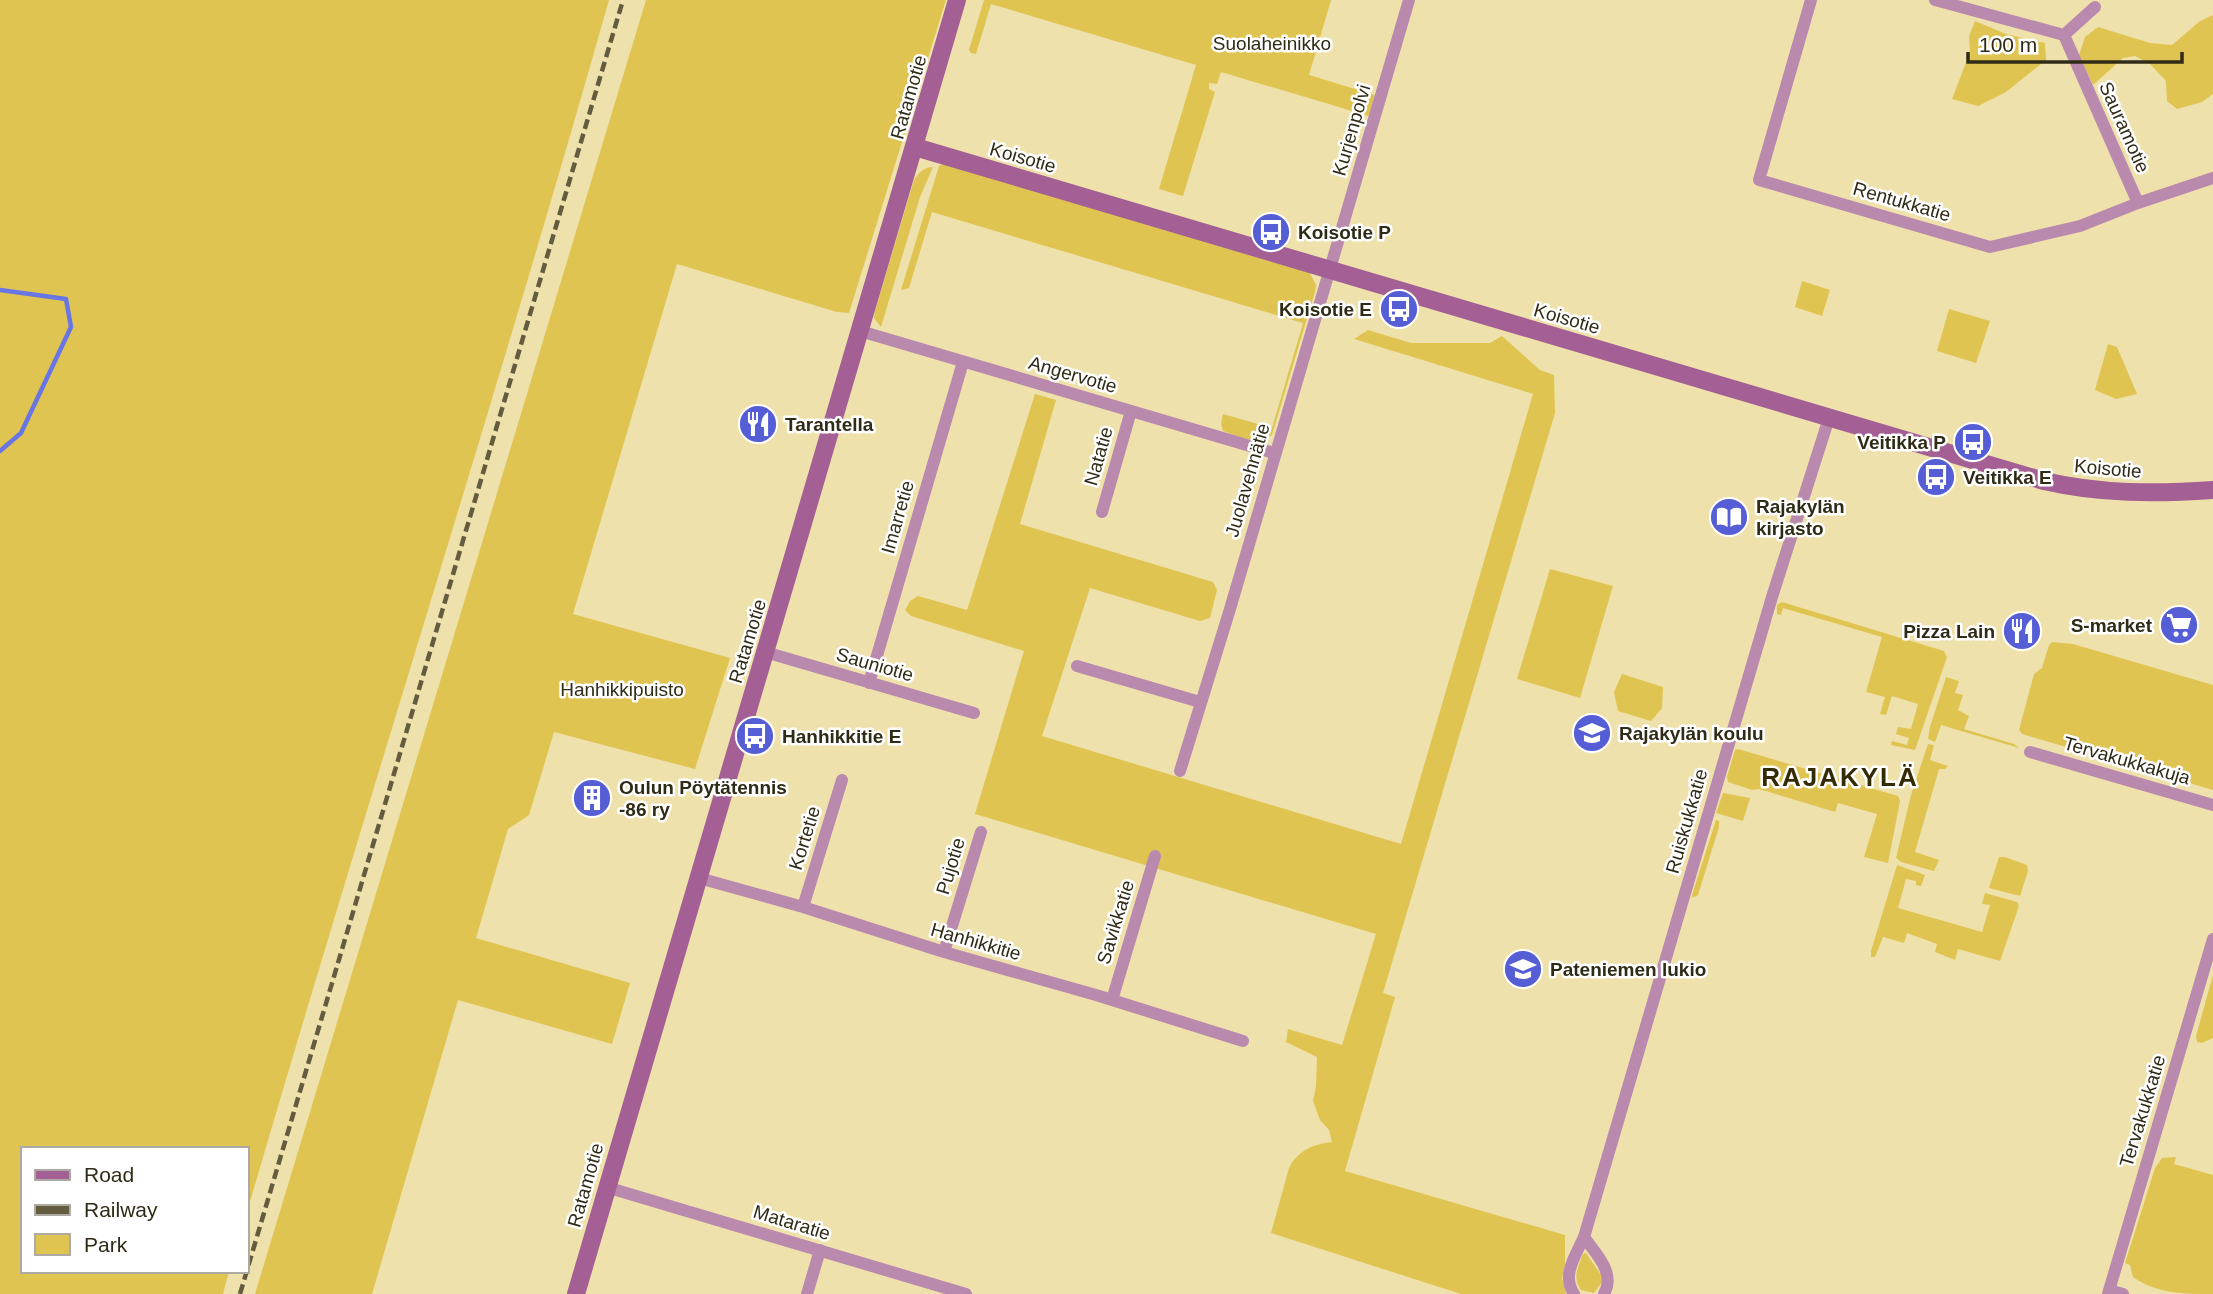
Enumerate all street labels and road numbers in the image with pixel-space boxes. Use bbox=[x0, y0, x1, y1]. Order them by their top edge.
street label: Ratamotie bbox=[886, 53, 931, 142]
street label: Sauramotie bbox=[2095, 79, 2154, 176]
street label: Kurjenpolvi bbox=[1328, 82, 1375, 178]
street label: Koisotie bbox=[987, 138, 1058, 177]
street label: Rentukkatie bbox=[1851, 178, 1953, 225]
street label: Koisotie bbox=[1531, 299, 1602, 338]
street label: Angervotie bbox=[1026, 352, 1119, 397]
street label: Juolavehnätie bbox=[1221, 421, 1274, 539]
street label: Natatie bbox=[1080, 424, 1117, 488]
street label: Koisotie bbox=[2073, 455, 2143, 482]
street label: Imarretie bbox=[877, 478, 918, 556]
street label: Ratamotie bbox=[725, 597, 770, 686]
street label: Sauniotie bbox=[834, 643, 916, 685]
street label: Tervakukkakuja bbox=[2061, 732, 2193, 789]
street label: Ruiskukkatie bbox=[1662, 766, 1711, 876]
street label: Kortetie bbox=[785, 804, 824, 873]
street label: Pujotie bbox=[932, 835, 969, 897]
street label: Savikkatie bbox=[1093, 878, 1138, 967]
street label: Hanhikkitie bbox=[928, 919, 1023, 964]
street label: Tervakukkatie bbox=[2115, 1053, 2170, 1170]
street label: Ratamotie bbox=[563, 1141, 608, 1230]
street label: Mataratie bbox=[751, 1201, 833, 1244]

